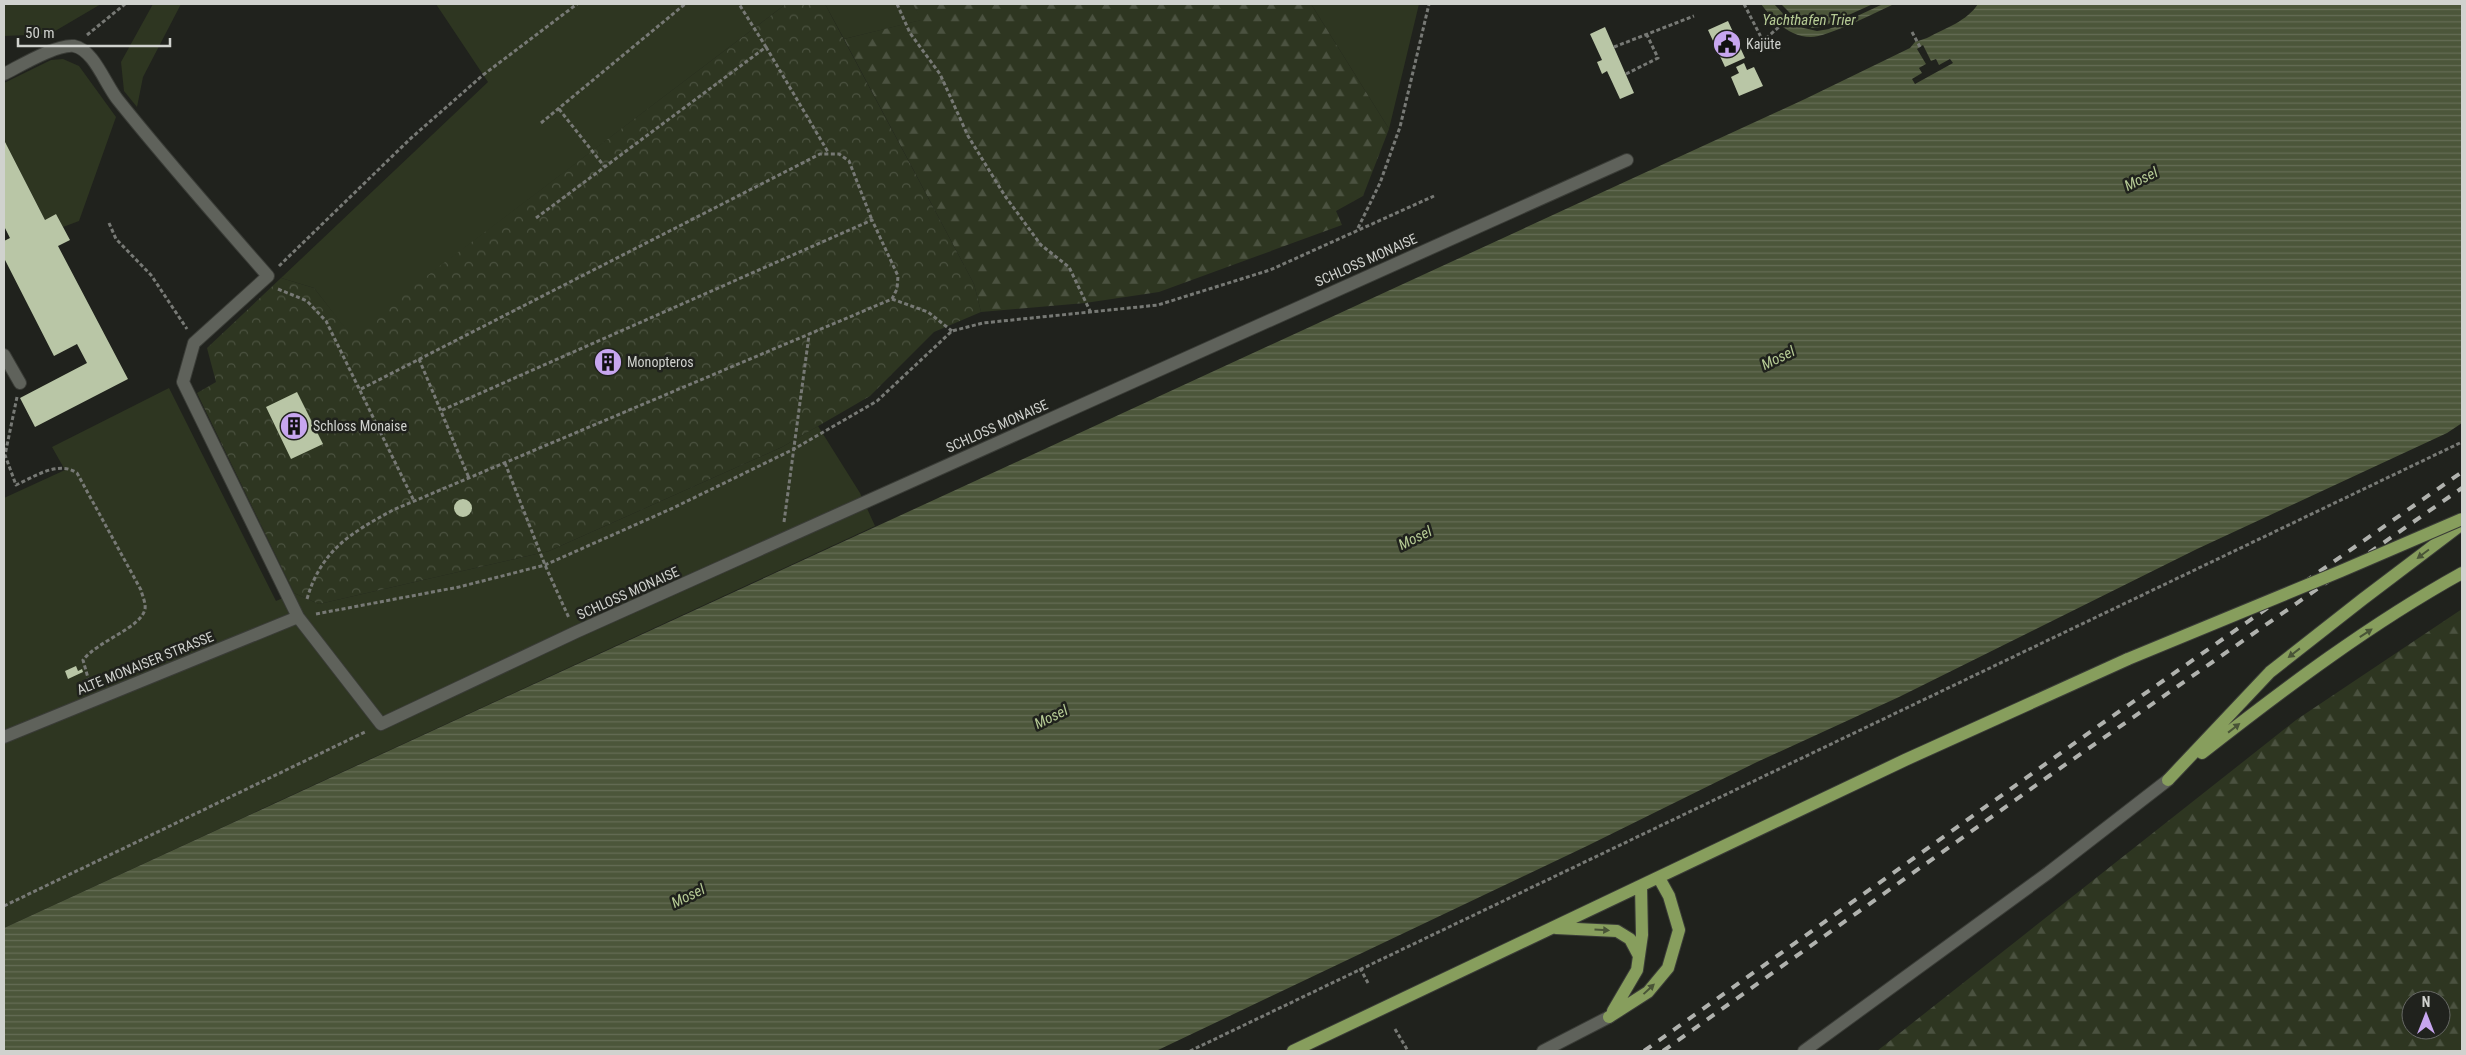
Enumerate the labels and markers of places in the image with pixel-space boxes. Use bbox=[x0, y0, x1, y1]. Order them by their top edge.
public building icon: Kajüte bbox=[1712, 29, 1742, 59]
place label: Kajüte bbox=[1746, 36, 1781, 52]
building icon: Monopteros bbox=[593, 347, 623, 377]
place label: Monopteros bbox=[627, 354, 694, 370]
building icon: Schloss Monaise bbox=[279, 411, 309, 441]
place label: Schloss Monaise bbox=[313, 418, 407, 434]

